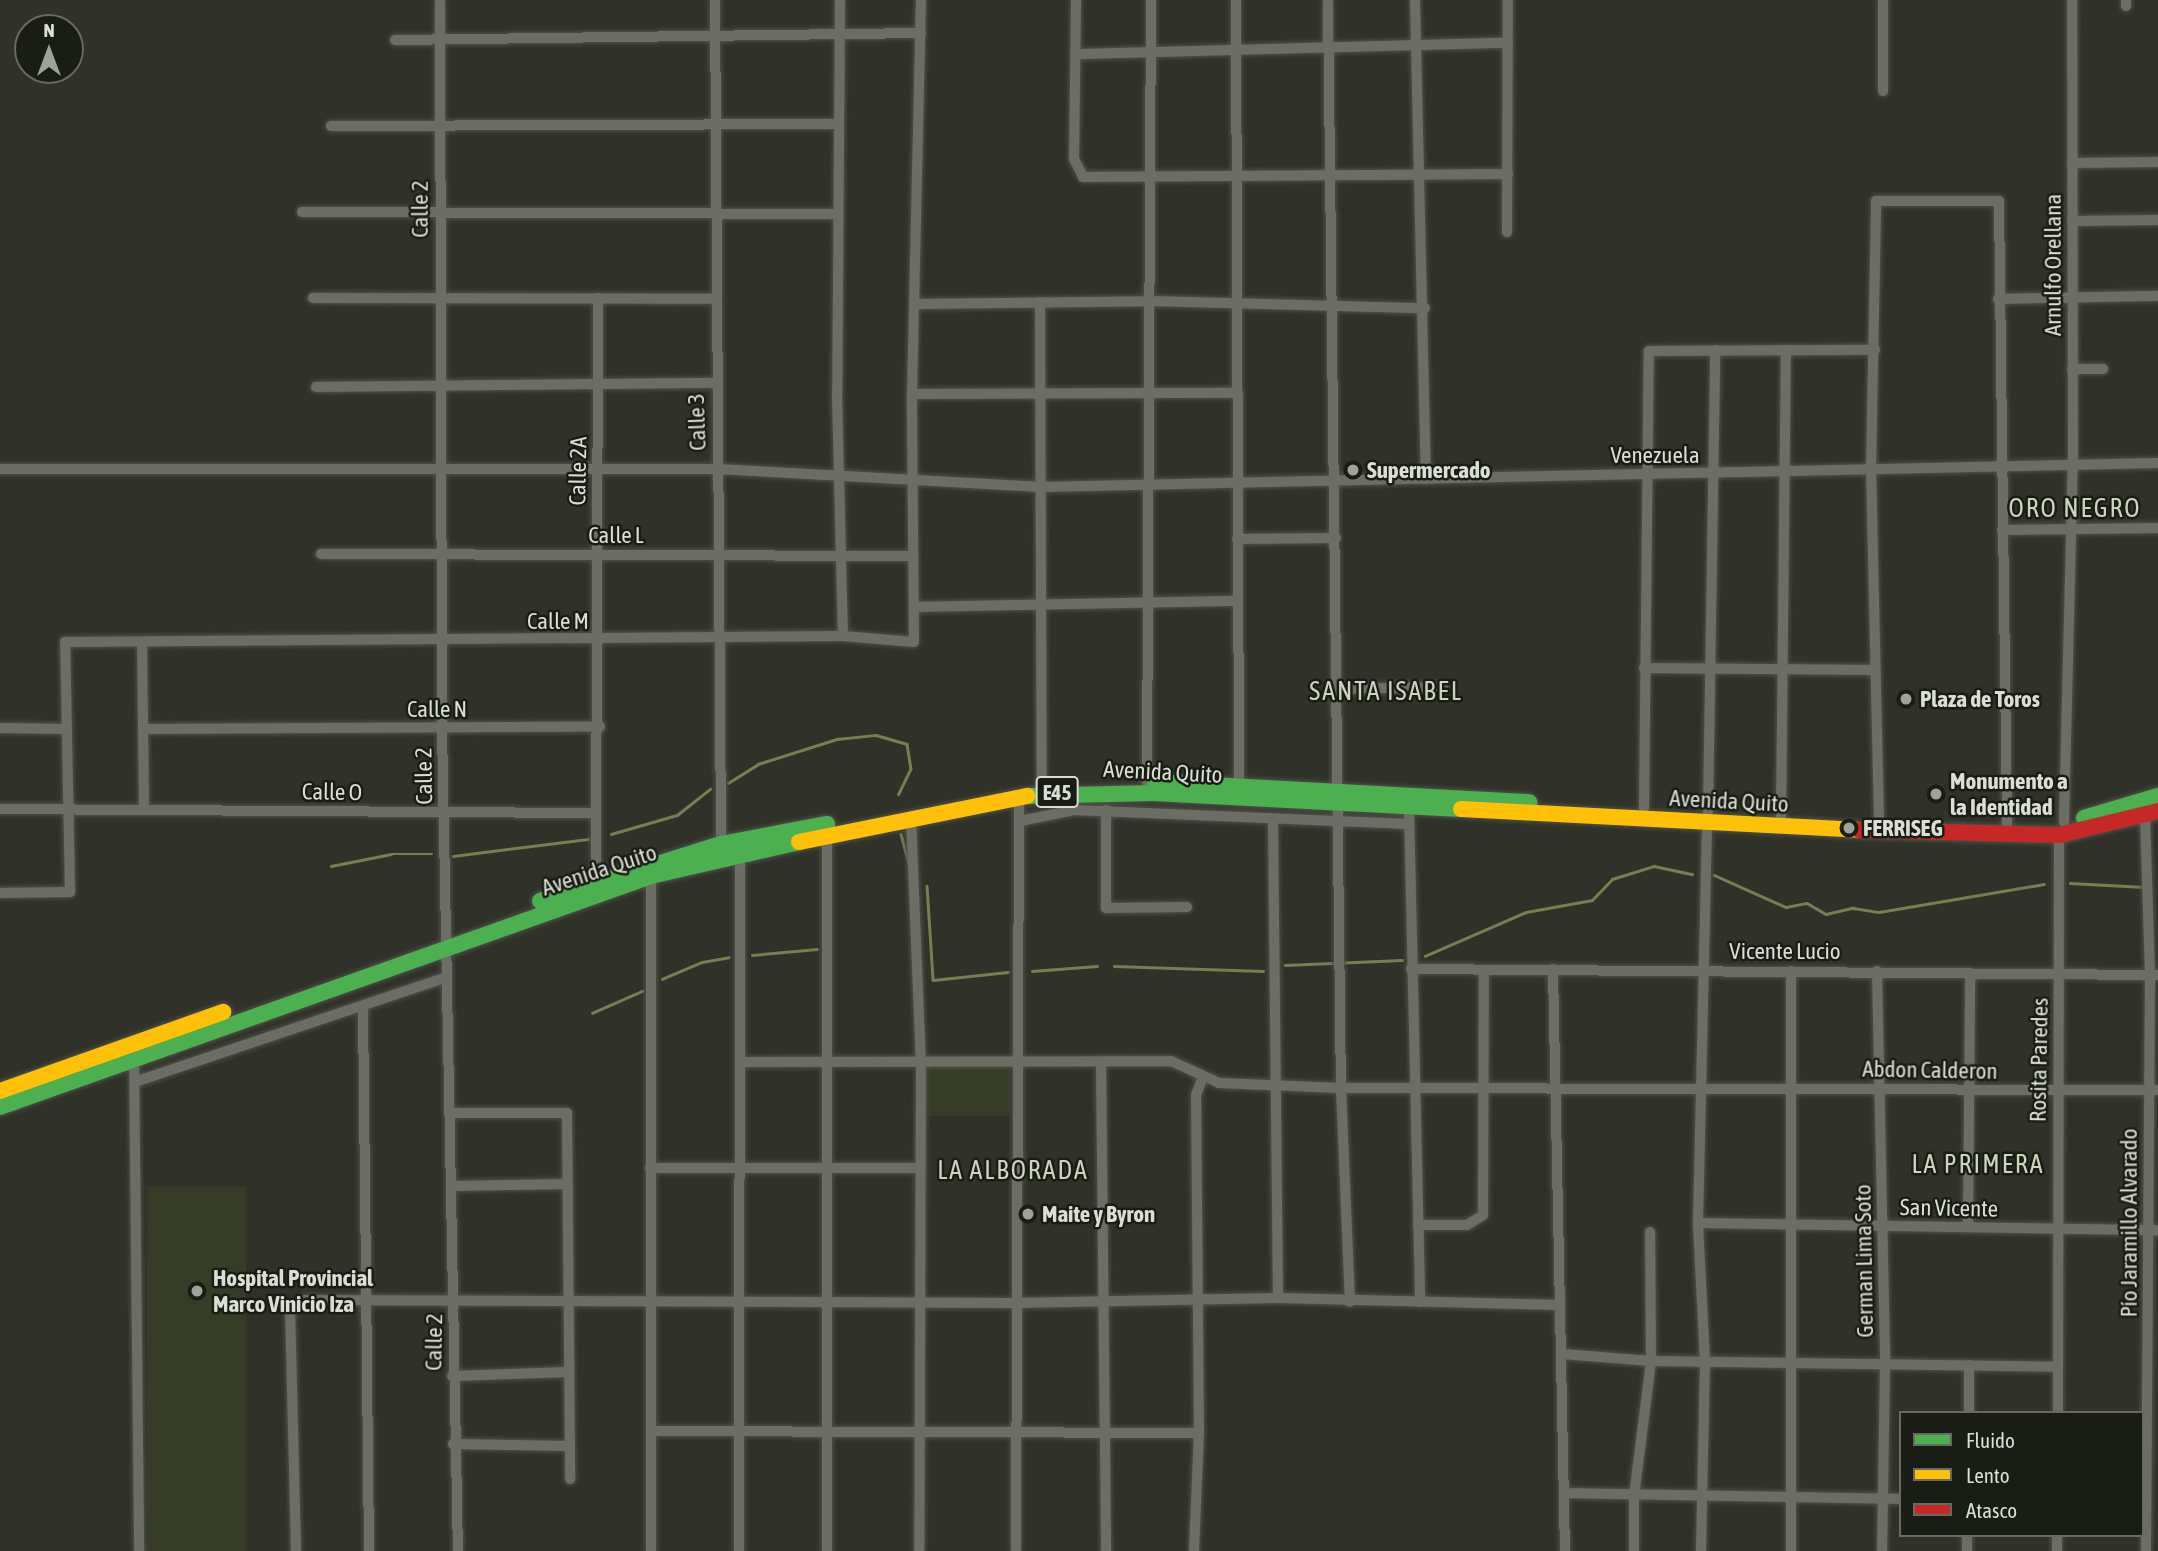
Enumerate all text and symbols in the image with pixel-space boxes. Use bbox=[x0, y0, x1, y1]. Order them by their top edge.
north arrow bbox=[14, 14, 84, 84]
text: N bbox=[43, 19, 55, 41]
street label: Calle 2 bbox=[406, 180, 434, 238]
street label: Arnulfo Orellana bbox=[2039, 194, 2067, 336]
street label: Calle 3 bbox=[682, 393, 712, 451]
street label: Calle 2A bbox=[564, 436, 592, 506]
street label: Venezuela bbox=[1610, 441, 1700, 469]
place label: Supermercado bbox=[1367, 456, 1491, 484]
marker: Supermercado bbox=[1345, 462, 1361, 478]
district label: ORO NEGRO bbox=[2010, 493, 2140, 525]
street label: Calle L bbox=[588, 521, 644, 549]
street label: Calle M bbox=[527, 607, 589, 635]
district label: SANTA ISABEL bbox=[1311, 676, 1461, 708]
place label: Plaza de Toros bbox=[1920, 685, 2040, 713]
marker: Plaza de Toros bbox=[1898, 691, 1914, 707]
street label: Calle N bbox=[407, 695, 467, 723]
street label: Calle 2 bbox=[410, 747, 438, 805]
street label: Avenida Quito bbox=[1103, 755, 1223, 789]
place label: Monumento a la Identidad bbox=[1950, 767, 2068, 821]
road number: E45 bbox=[1034, 774, 1080, 810]
street label: Calle O bbox=[302, 778, 362, 806]
street label: Avenida Quito bbox=[1669, 784, 1789, 818]
marker: Monumento a la Identidad bbox=[1928, 786, 1944, 802]
place label: FERRISEG bbox=[1863, 814, 1943, 842]
marker: FERRISEG bbox=[1841, 820, 1857, 836]
street label: Avenida Quito bbox=[538, 838, 660, 902]
street label: Vicente Lucio bbox=[1729, 937, 1841, 965]
street label: Rosita Paredes bbox=[2024, 998, 2054, 1122]
street label: Abdon Calderon bbox=[1862, 1055, 1998, 1085]
street label: Pío Jaramillo Alvarado bbox=[2115, 1129, 2143, 1317]
district label: LA PRIMERA bbox=[1913, 1149, 2043, 1181]
district label: LA ALBORADA bbox=[939, 1155, 1087, 1187]
street label: German Lima Soto bbox=[1849, 1184, 1879, 1338]
street label: San Vicente bbox=[1900, 1193, 1998, 1223]
place label: Maite y Byron bbox=[1042, 1200, 1155, 1228]
marker: Maite y Byron bbox=[1020, 1206, 1036, 1222]
place label: Hospital Provincial Marco Vinicio Iza bbox=[213, 1264, 373, 1318]
marker: Hospital Provincial Marco Vinicio Iza bbox=[187, 1281, 207, 1301]
street label: Calle 2 bbox=[420, 1313, 448, 1371]
legend bbox=[1899, 1411, 2144, 1537]
text: Fluido bbox=[1966, 1428, 2015, 1452]
text: Lento bbox=[1966, 1463, 2010, 1487]
text: Atasco bbox=[1966, 1498, 2017, 1522]

